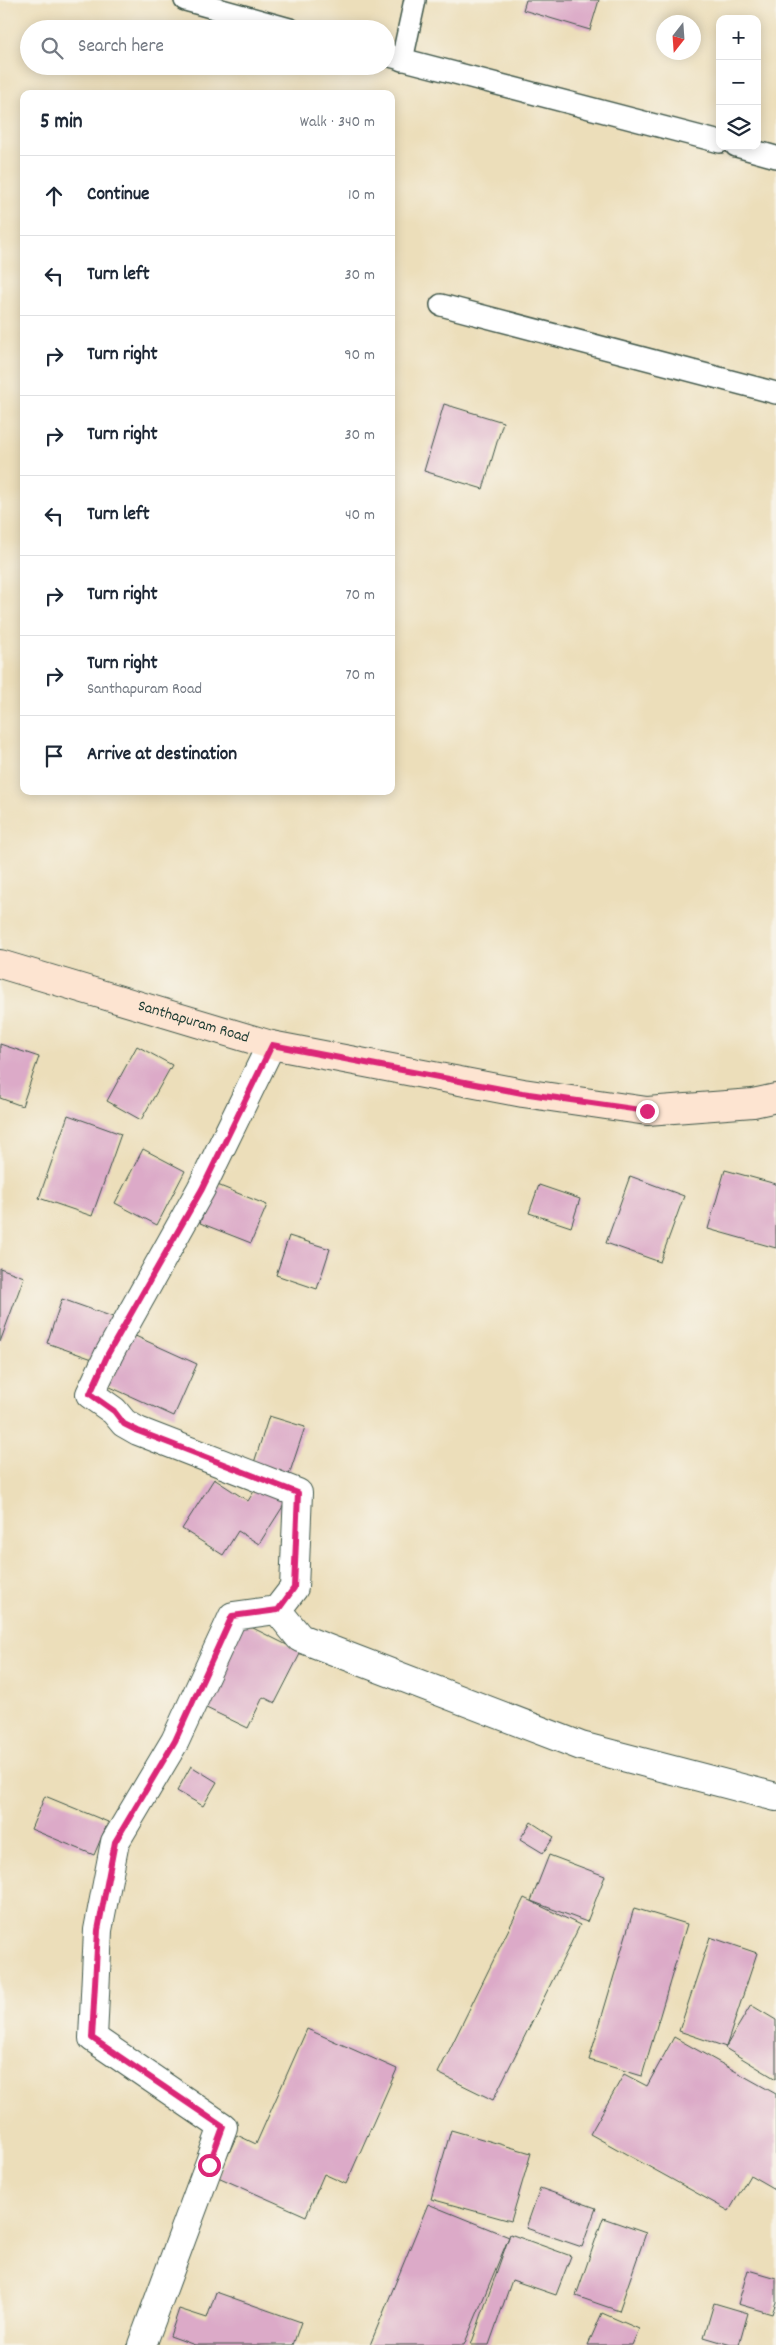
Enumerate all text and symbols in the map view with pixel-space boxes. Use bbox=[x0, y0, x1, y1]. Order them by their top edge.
north arrow bbox=[656, 15, 701, 60]
map controls bbox=[716, 15, 761, 150]
button: + bbox=[716, 15, 761, 60]
search box bbox=[20, 20, 395, 75]
icon: search bbox=[38, 34, 66, 62]
text: Search here bbox=[78, 34, 164, 61]
button: − bbox=[716, 60, 761, 105]
button: layers bbox=[716, 105, 761, 150]
text: 5 min bbox=[40, 108, 83, 138]
text: Walk · 340 m bbox=[300, 111, 375, 134]
icon: ahead bbox=[40, 182, 68, 210]
text: Continue bbox=[87, 182, 149, 209]
text: 10 m bbox=[348, 184, 375, 207]
icon: left bbox=[40, 262, 68, 290]
text: Turn left bbox=[87, 262, 150, 289]
text: 30 m bbox=[345, 264, 375, 287]
icon: right bbox=[40, 342, 68, 370]
text: Turn right bbox=[87, 342, 158, 369]
text: 90 m bbox=[344, 344, 375, 367]
icon: right bbox=[40, 422, 68, 450]
text: Turn right bbox=[87, 422, 158, 449]
text: 30 m bbox=[345, 424, 375, 447]
icon: left bbox=[40, 502, 68, 530]
text: Turn left bbox=[87, 502, 150, 529]
text: 40 m bbox=[345, 504, 375, 527]
icon: right bbox=[40, 582, 68, 610]
text: Turn right bbox=[87, 582, 158, 609]
text: 70 m bbox=[345, 584, 375, 607]
text: Turn right bbox=[87, 651, 158, 678]
icon: right bbox=[40, 662, 68, 690]
text: 70 m bbox=[345, 664, 375, 687]
text: Santhapuram Road bbox=[87, 678, 202, 701]
icon: arrive bbox=[40, 742, 68, 770]
text: Arrive at destination bbox=[87, 742, 237, 769]
street label: Santhapuram Road bbox=[135, 994, 252, 1049]
route end bbox=[636, 1100, 659, 1123]
route start bbox=[198, 2154, 221, 2177]

